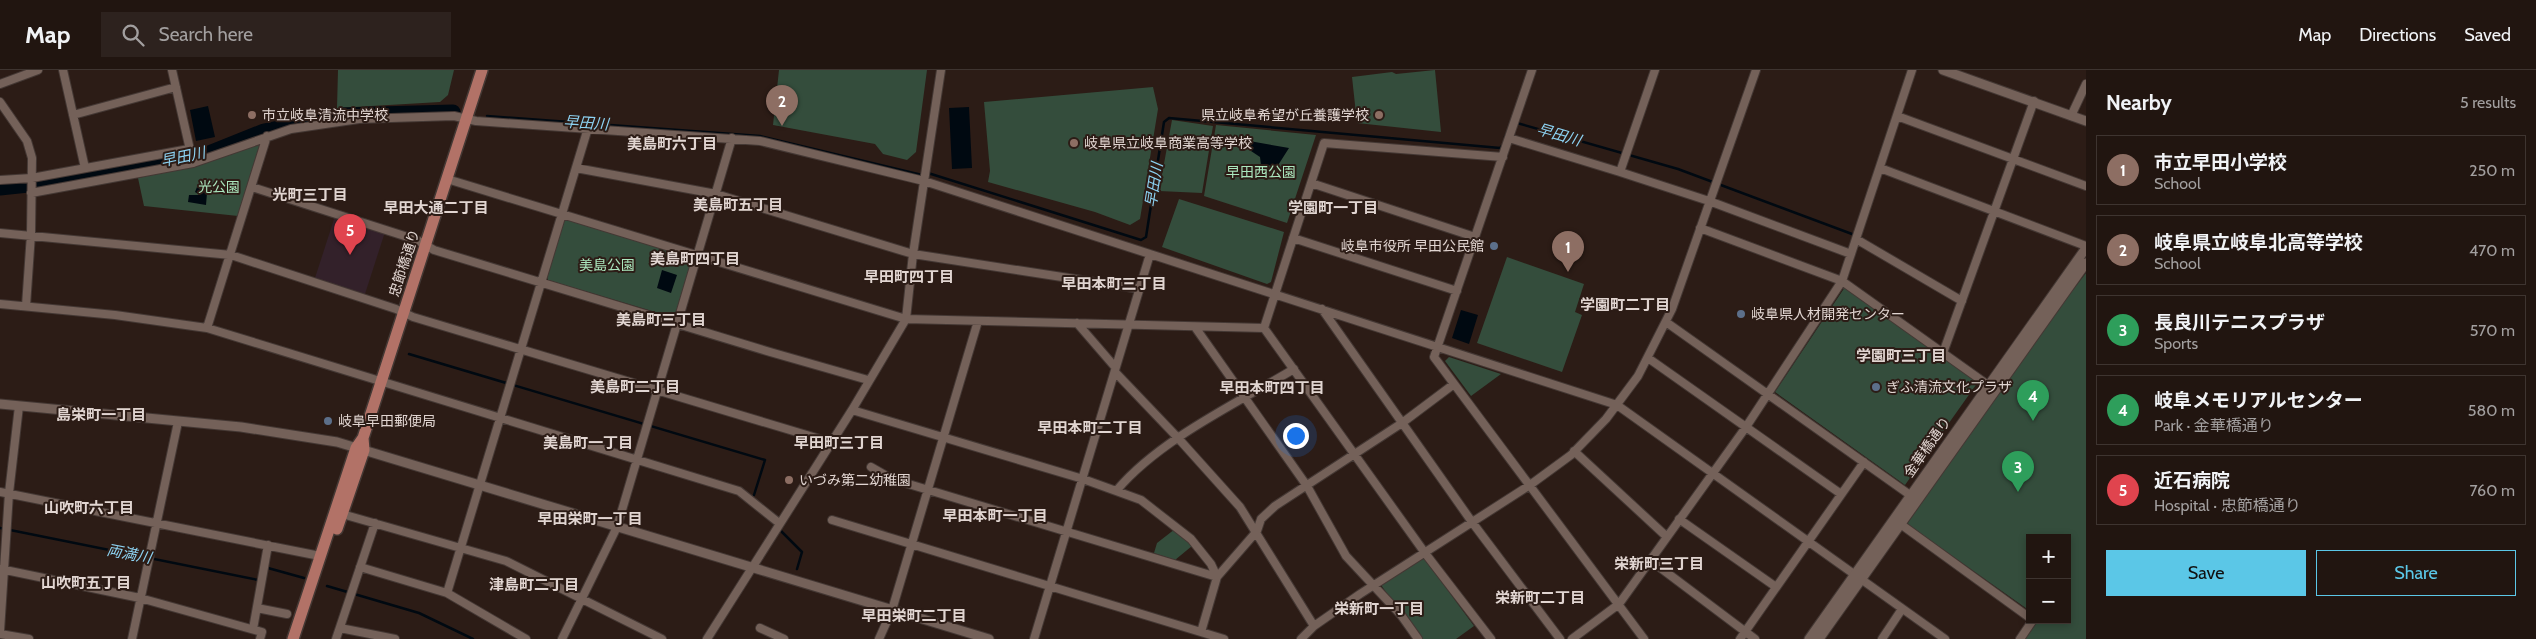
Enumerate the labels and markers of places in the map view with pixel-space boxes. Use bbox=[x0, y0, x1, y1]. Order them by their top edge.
pin: 2 bbox=[766, 85, 798, 126]
place label: 市立岐阜清流中学校 bbox=[262, 106, 388, 124]
place label: 県立岐阜希望が丘養護学校 bbox=[1201, 106, 1369, 124]
marker: 市立岐阜清流中学校 bbox=[246, 109, 258, 121]
marker: 県立岐阜希望が丘養護学校 bbox=[1373, 109, 1385, 121]
place label: 岐阜県立岐阜商業高等学校 bbox=[1084, 134, 1252, 152]
marker: 岐阜県立岐阜商業高等学校 bbox=[1068, 137, 1080, 149]
pin: 5 bbox=[334, 214, 366, 255]
pin: 1 bbox=[1552, 231, 1584, 272]
place label: 岐阜市役所 早田公民館 bbox=[1341, 237, 1484, 255]
marker: 岐阜市役所 早田公民館 bbox=[1488, 240, 1500, 252]
place label: 岐阜県人材開発センター bbox=[1751, 305, 1905, 323]
marker: 岐阜県人材開発センター bbox=[1735, 308, 1747, 320]
place label: ぎふ清流文化プラザ bbox=[1886, 378, 2012, 396]
pin: 4 bbox=[2017, 380, 2049, 421]
marker: ぎふ清流文化プラザ bbox=[1870, 381, 1882, 393]
place label: 岐阜早田郵便局 bbox=[338, 412, 436, 430]
marker: 岐阜早田郵便局 bbox=[322, 415, 334, 427]
pin: 3 bbox=[2002, 451, 2034, 492]
place label: いづみ第二幼稚園 bbox=[799, 471, 911, 489]
marker: いづみ第二幼稚園 bbox=[783, 474, 795, 486]

